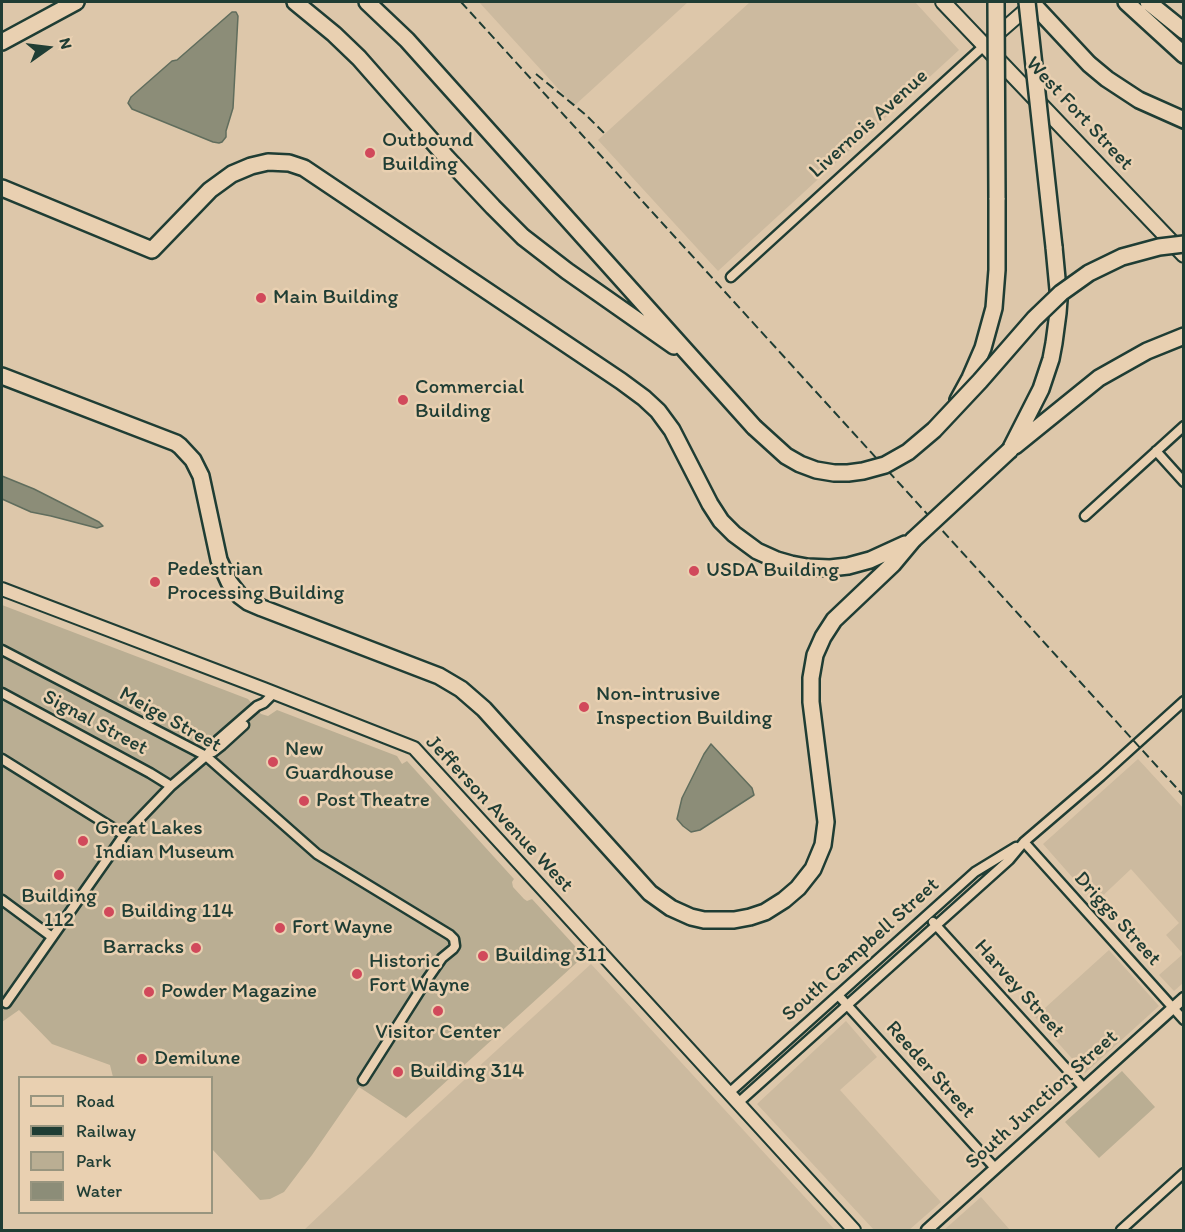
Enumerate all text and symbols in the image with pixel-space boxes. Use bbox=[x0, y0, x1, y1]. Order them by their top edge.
north arrow bbox=[18, 18, 78, 78]
text: N bbox=[55, 36, 76, 51]
street label: West Fort Street bbox=[1020, 52, 1138, 176]
street label: Livernois Avenue bbox=[804, 64, 934, 184]
place label: Outbound Building bbox=[382, 128, 473, 178]
marker: Outbound Building bbox=[363, 146, 377, 160]
place label: Main Building bbox=[273, 285, 398, 311]
marker: Main Building bbox=[254, 291, 268, 305]
place label: Commercial Building bbox=[415, 375, 524, 425]
marker: Commercial Building bbox=[396, 393, 410, 407]
place label: Pedestrian Processing Building bbox=[167, 557, 344, 607]
place label: USDA Building bbox=[706, 558, 839, 584]
marker: USDA Building bbox=[687, 564, 701, 578]
marker: Pedestrian Processing Building bbox=[148, 575, 162, 589]
street label: Meige Street bbox=[114, 682, 226, 758]
place label: Non-intrusive Inspection Building bbox=[596, 682, 772, 732]
street label: Signal Street bbox=[38, 685, 152, 761]
marker: Non-intrusive Inspection Building bbox=[577, 700, 591, 714]
street label: Jefferson Avenue West bbox=[420, 730, 578, 898]
place label: New Guardhouse bbox=[285, 737, 394, 787]
marker: New Guardhouse bbox=[266, 755, 280, 769]
place label: Post Theatre bbox=[316, 788, 430, 814]
marker: Post Theatre bbox=[297, 794, 311, 808]
place label: Great Lakes Indian Museum bbox=[95, 816, 234, 866]
marker: Great Lakes Indian Museum bbox=[76, 834, 90, 848]
street label: Driggs Street bbox=[1068, 866, 1166, 972]
marker: Building 112 bbox=[52, 868, 66, 882]
street label: South Campbell Street bbox=[777, 873, 945, 1027]
place label: Building 112 bbox=[21, 884, 97, 934]
place label: Building 114 bbox=[121, 899, 234, 925]
marker: Building 114 bbox=[102, 905, 116, 919]
place label: Fort Wayne bbox=[292, 915, 393, 941]
marker: Fort Wayne bbox=[273, 921, 287, 935]
place label: Barracks bbox=[103, 935, 184, 961]
street label: Harvey Street bbox=[968, 935, 1070, 1043]
marker: Barracks bbox=[189, 941, 203, 955]
place label: Building 311 bbox=[495, 943, 606, 969]
place label: Historic Fort Wayne bbox=[369, 949, 470, 999]
marker: Building 311 bbox=[476, 949, 490, 963]
marker: Historic Fort Wayne bbox=[350, 967, 364, 981]
place label: Powder Magazine bbox=[161, 979, 317, 1005]
marker: Powder Magazine bbox=[142, 985, 156, 999]
marker: Visitor Center bbox=[431, 1004, 445, 1018]
street label: Reeder Street bbox=[880, 1016, 980, 1124]
place label: Visitor Center bbox=[375, 1020, 501, 1046]
street label: South Junction Street bbox=[961, 1025, 1123, 1175]
place label: Demilune bbox=[154, 1046, 240, 1072]
marker: Demilune bbox=[135, 1052, 149, 1066]
place label: Building 314 bbox=[410, 1059, 524, 1085]
marker: Building 314 bbox=[391, 1065, 405, 1079]
legend bbox=[18, 1076, 213, 1214]
text: Road bbox=[76, 1090, 115, 1112]
text: Railway bbox=[76, 1120, 136, 1142]
text: Park bbox=[76, 1150, 111, 1172]
text: Water bbox=[76, 1180, 122, 1202]

